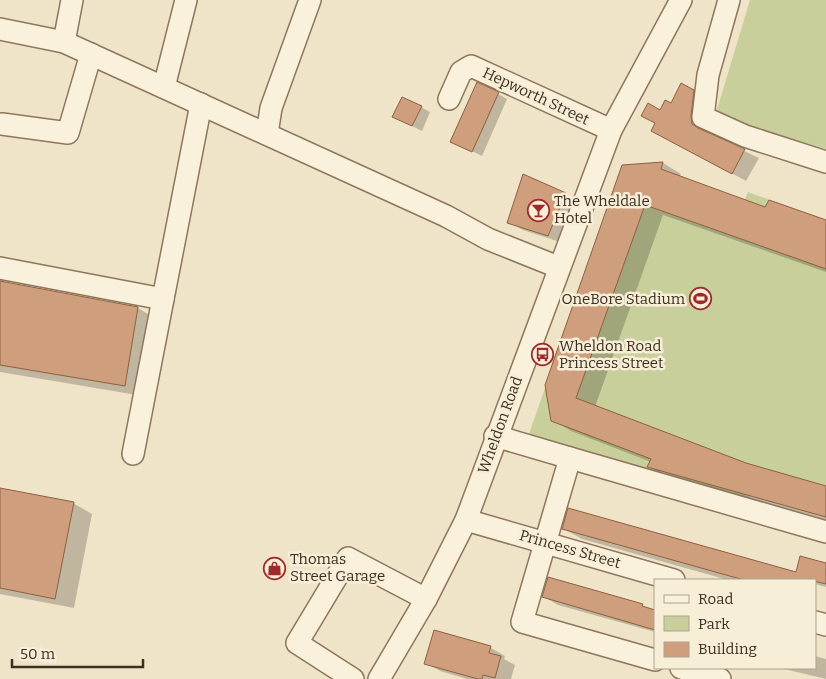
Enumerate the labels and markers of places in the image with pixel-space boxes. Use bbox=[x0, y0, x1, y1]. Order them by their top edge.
place label: The Wheldale Hotel bbox=[554, 192, 650, 227]
bar icon: The Wheldale Hotel bbox=[526, 198, 550, 222]
sports icon: OneBore Stadium bbox=[689, 287, 713, 311]
place label: OneBore Stadium bbox=[562, 290, 686, 308]
place label: Wheldon Road Princess Street bbox=[559, 337, 664, 372]
bus stop icon: Wheldon Road Princess Street bbox=[531, 343, 555, 367]
place label: Thomas Street Garage bbox=[290, 550, 385, 585]
shop icon: Thomas Street Garage bbox=[262, 556, 286, 580]

